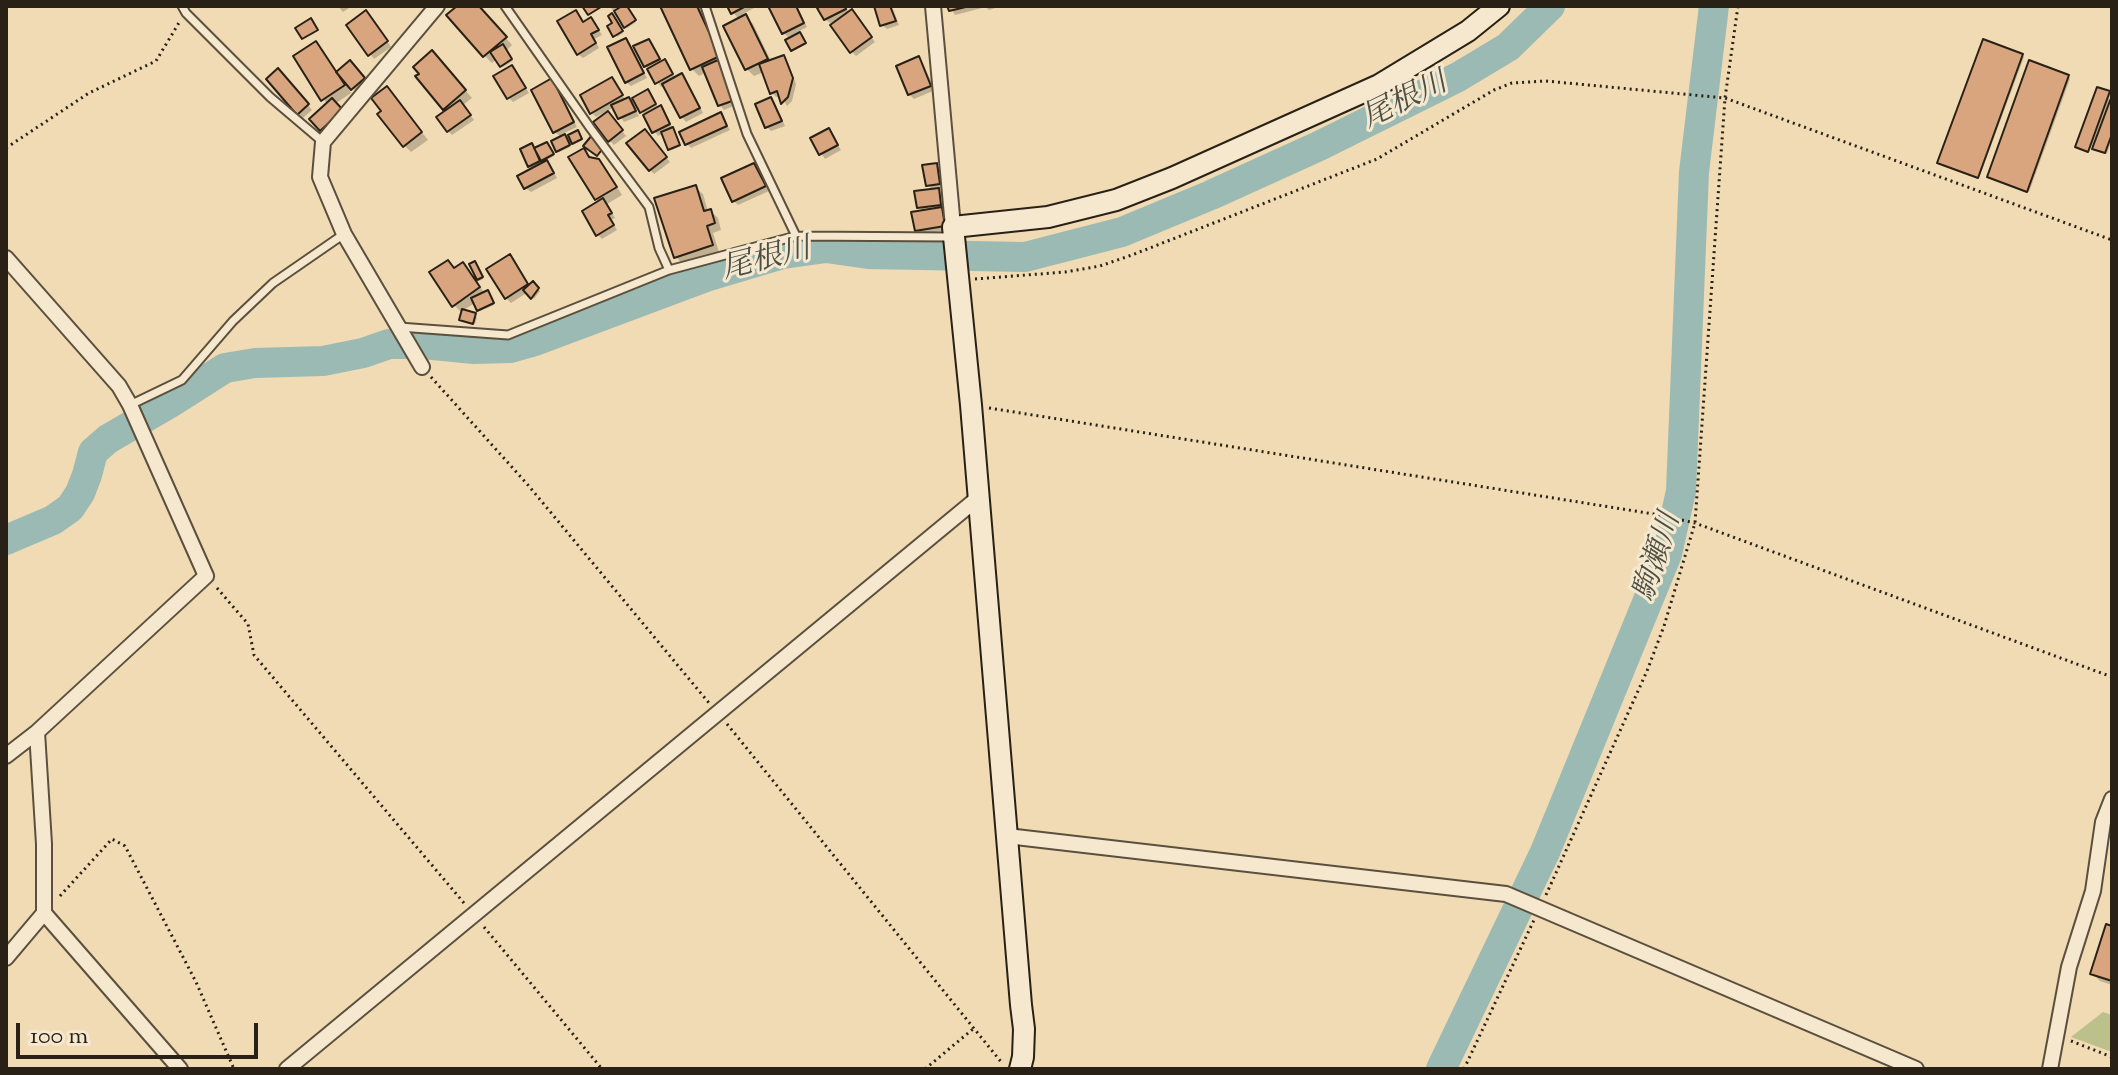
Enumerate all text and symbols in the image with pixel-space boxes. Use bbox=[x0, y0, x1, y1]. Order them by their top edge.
water label: 尾根川 bbox=[1358, 67, 1454, 139]
water label: 尾根川 bbox=[719, 234, 815, 290]
water label: 駒瀬川 bbox=[1629, 510, 1691, 606]
scale bar bbox=[20, 1007, 262, 1057]
text: 100 m bbox=[30, 1020, 88, 1054]

